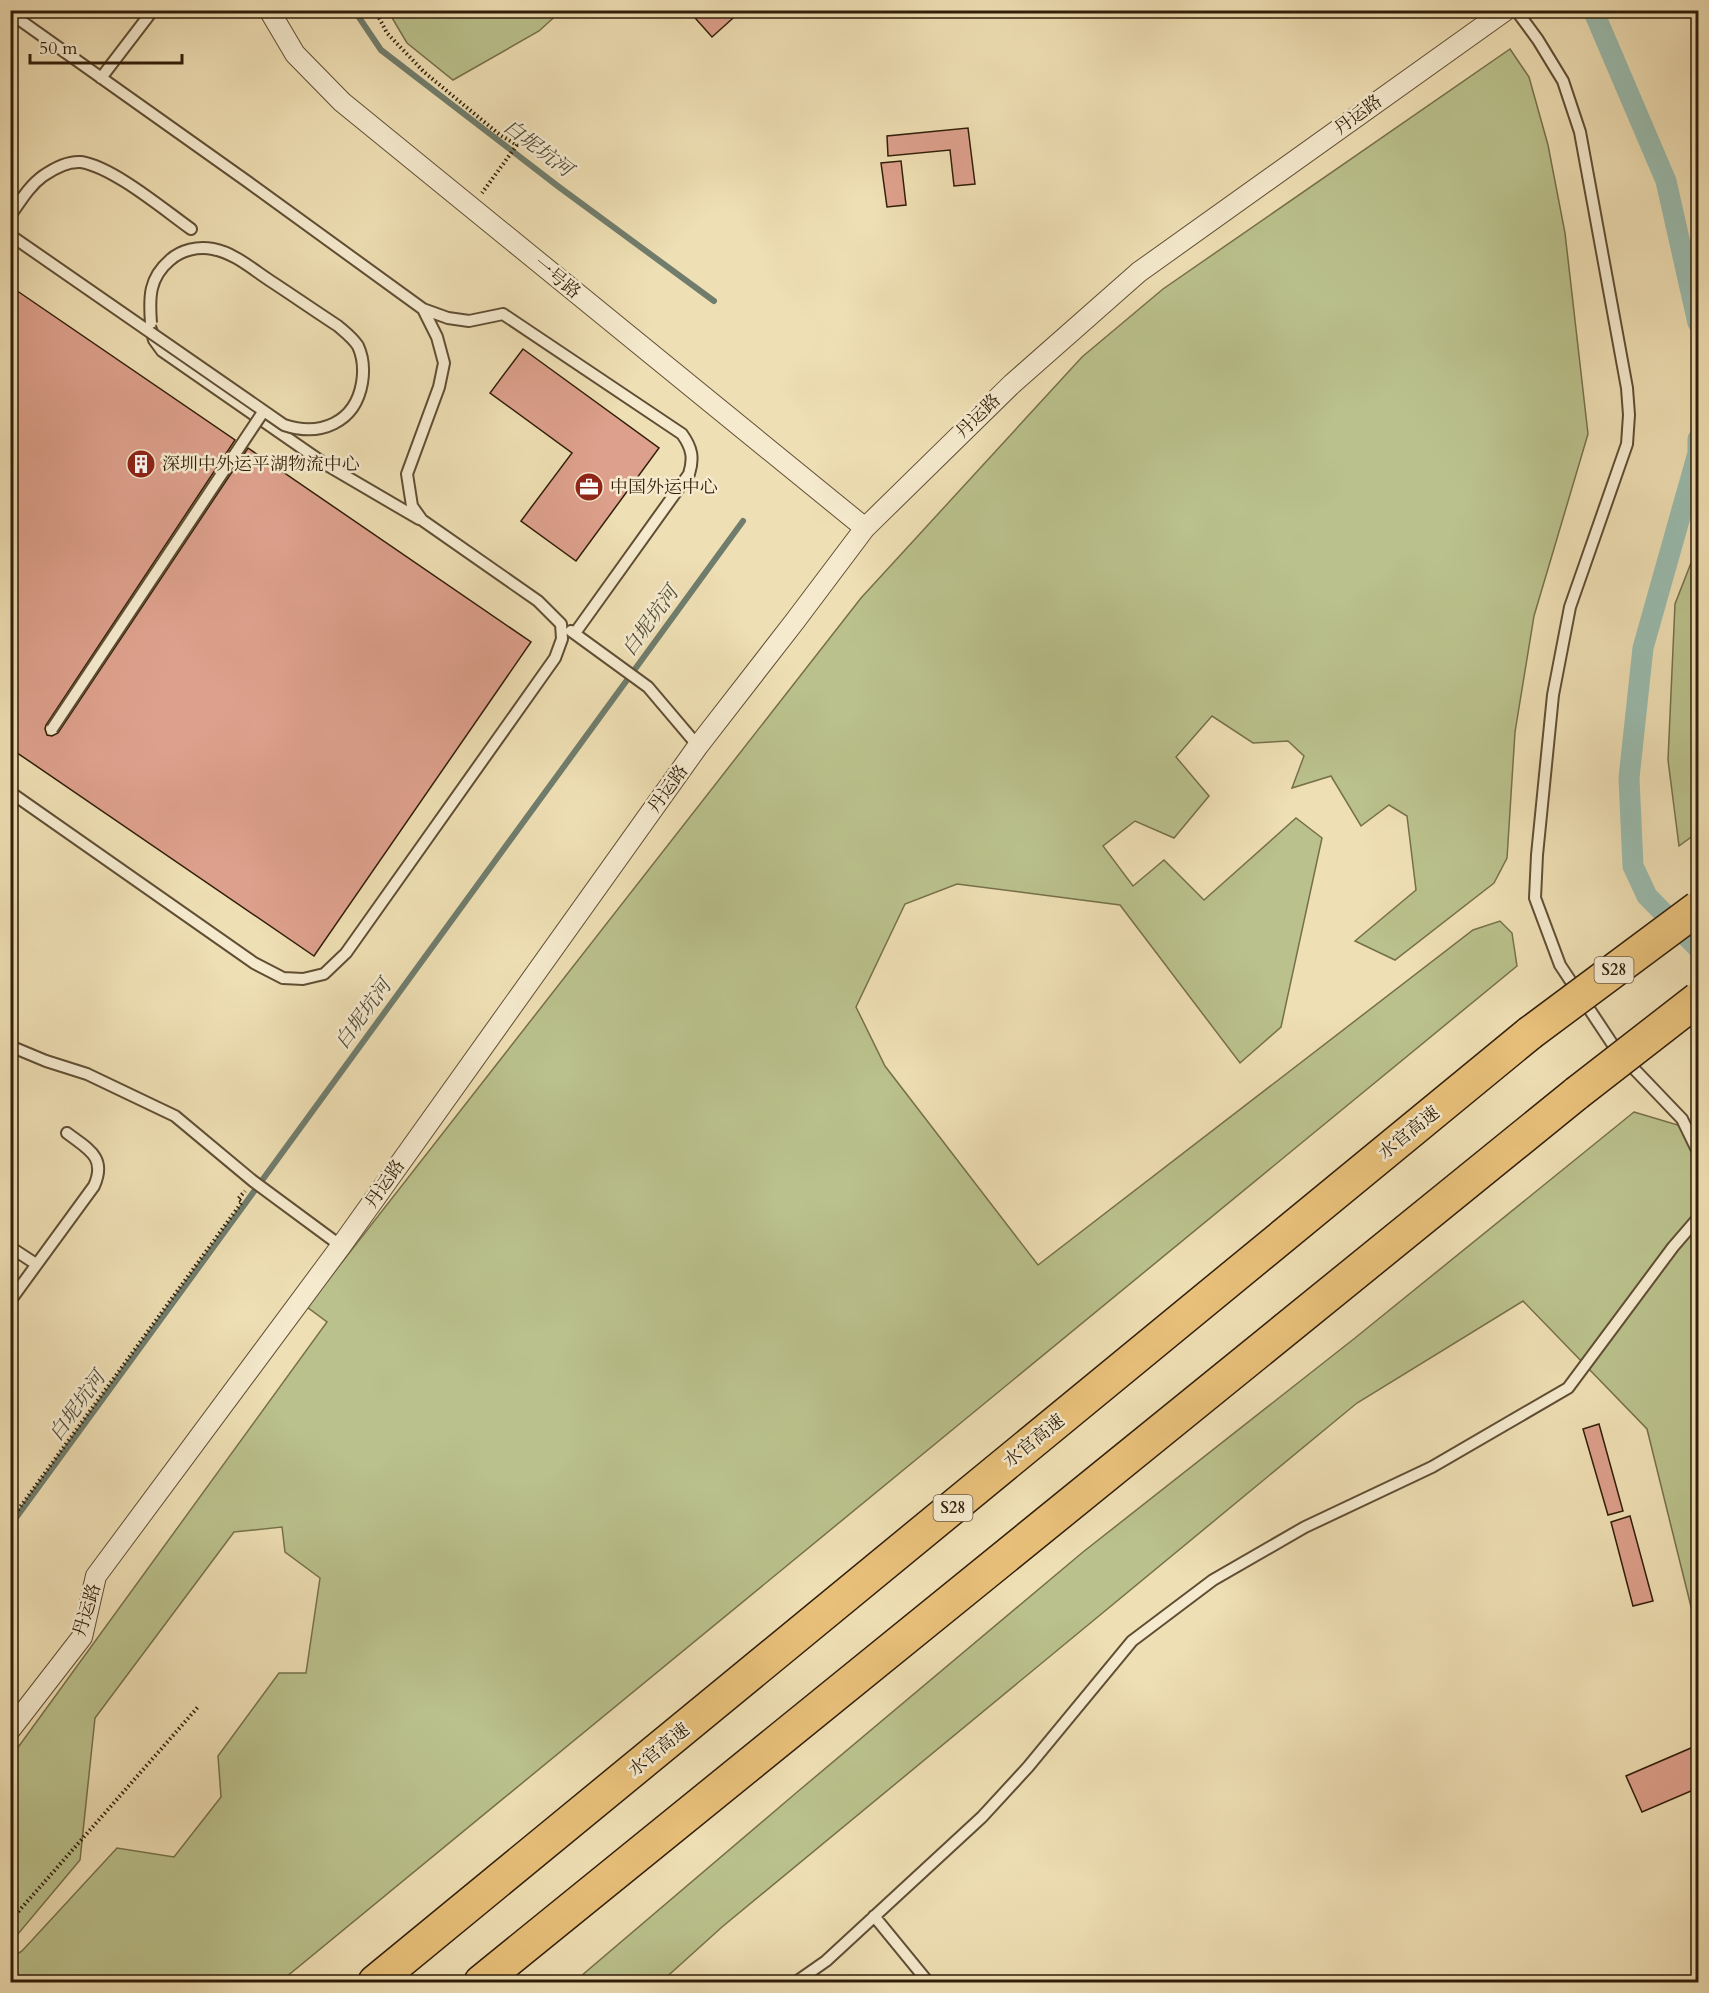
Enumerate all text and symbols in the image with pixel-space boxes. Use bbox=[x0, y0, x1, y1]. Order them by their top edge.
scale bar bbox=[30, 27, 182, 65]
text: 50 m bbox=[39, 36, 78, 61]
street label: 丹运路 bbox=[1329, 89, 1387, 141]
water label: 白坭坑河 bbox=[498, 113, 580, 185]
street label: 一号路 bbox=[528, 251, 586, 305]
street label: 丹运路 bbox=[950, 388, 1006, 444]
building icon: 深圳中外运平湖物流中心 bbox=[125, 448, 157, 480]
place label: 深圳中外运平湖物流中心 bbox=[162, 452, 360, 477]
office icon: 中国外运中心 bbox=[573, 471, 605, 503]
place label: 中国外运中心 bbox=[610, 475, 718, 500]
water label: 白坭坑河 bbox=[616, 578, 686, 661]
street label: 丹运路 bbox=[642, 760, 694, 818]
road number: S28 bbox=[1594, 957, 1634, 983]
water label: 白坭坑河 bbox=[329, 971, 399, 1054]
street label: 水官高速 bbox=[1373, 1101, 1445, 1165]
street label: 丹运路 bbox=[359, 1155, 411, 1213]
water label: 白坭坑河 bbox=[43, 1363, 113, 1446]
street label: 水官高速 bbox=[998, 1409, 1070, 1473]
road number: S28 bbox=[934, 1495, 972, 1521]
street label: 丹运路 bbox=[67, 1581, 107, 1639]
street label: 水官高速 bbox=[623, 1718, 695, 1782]

